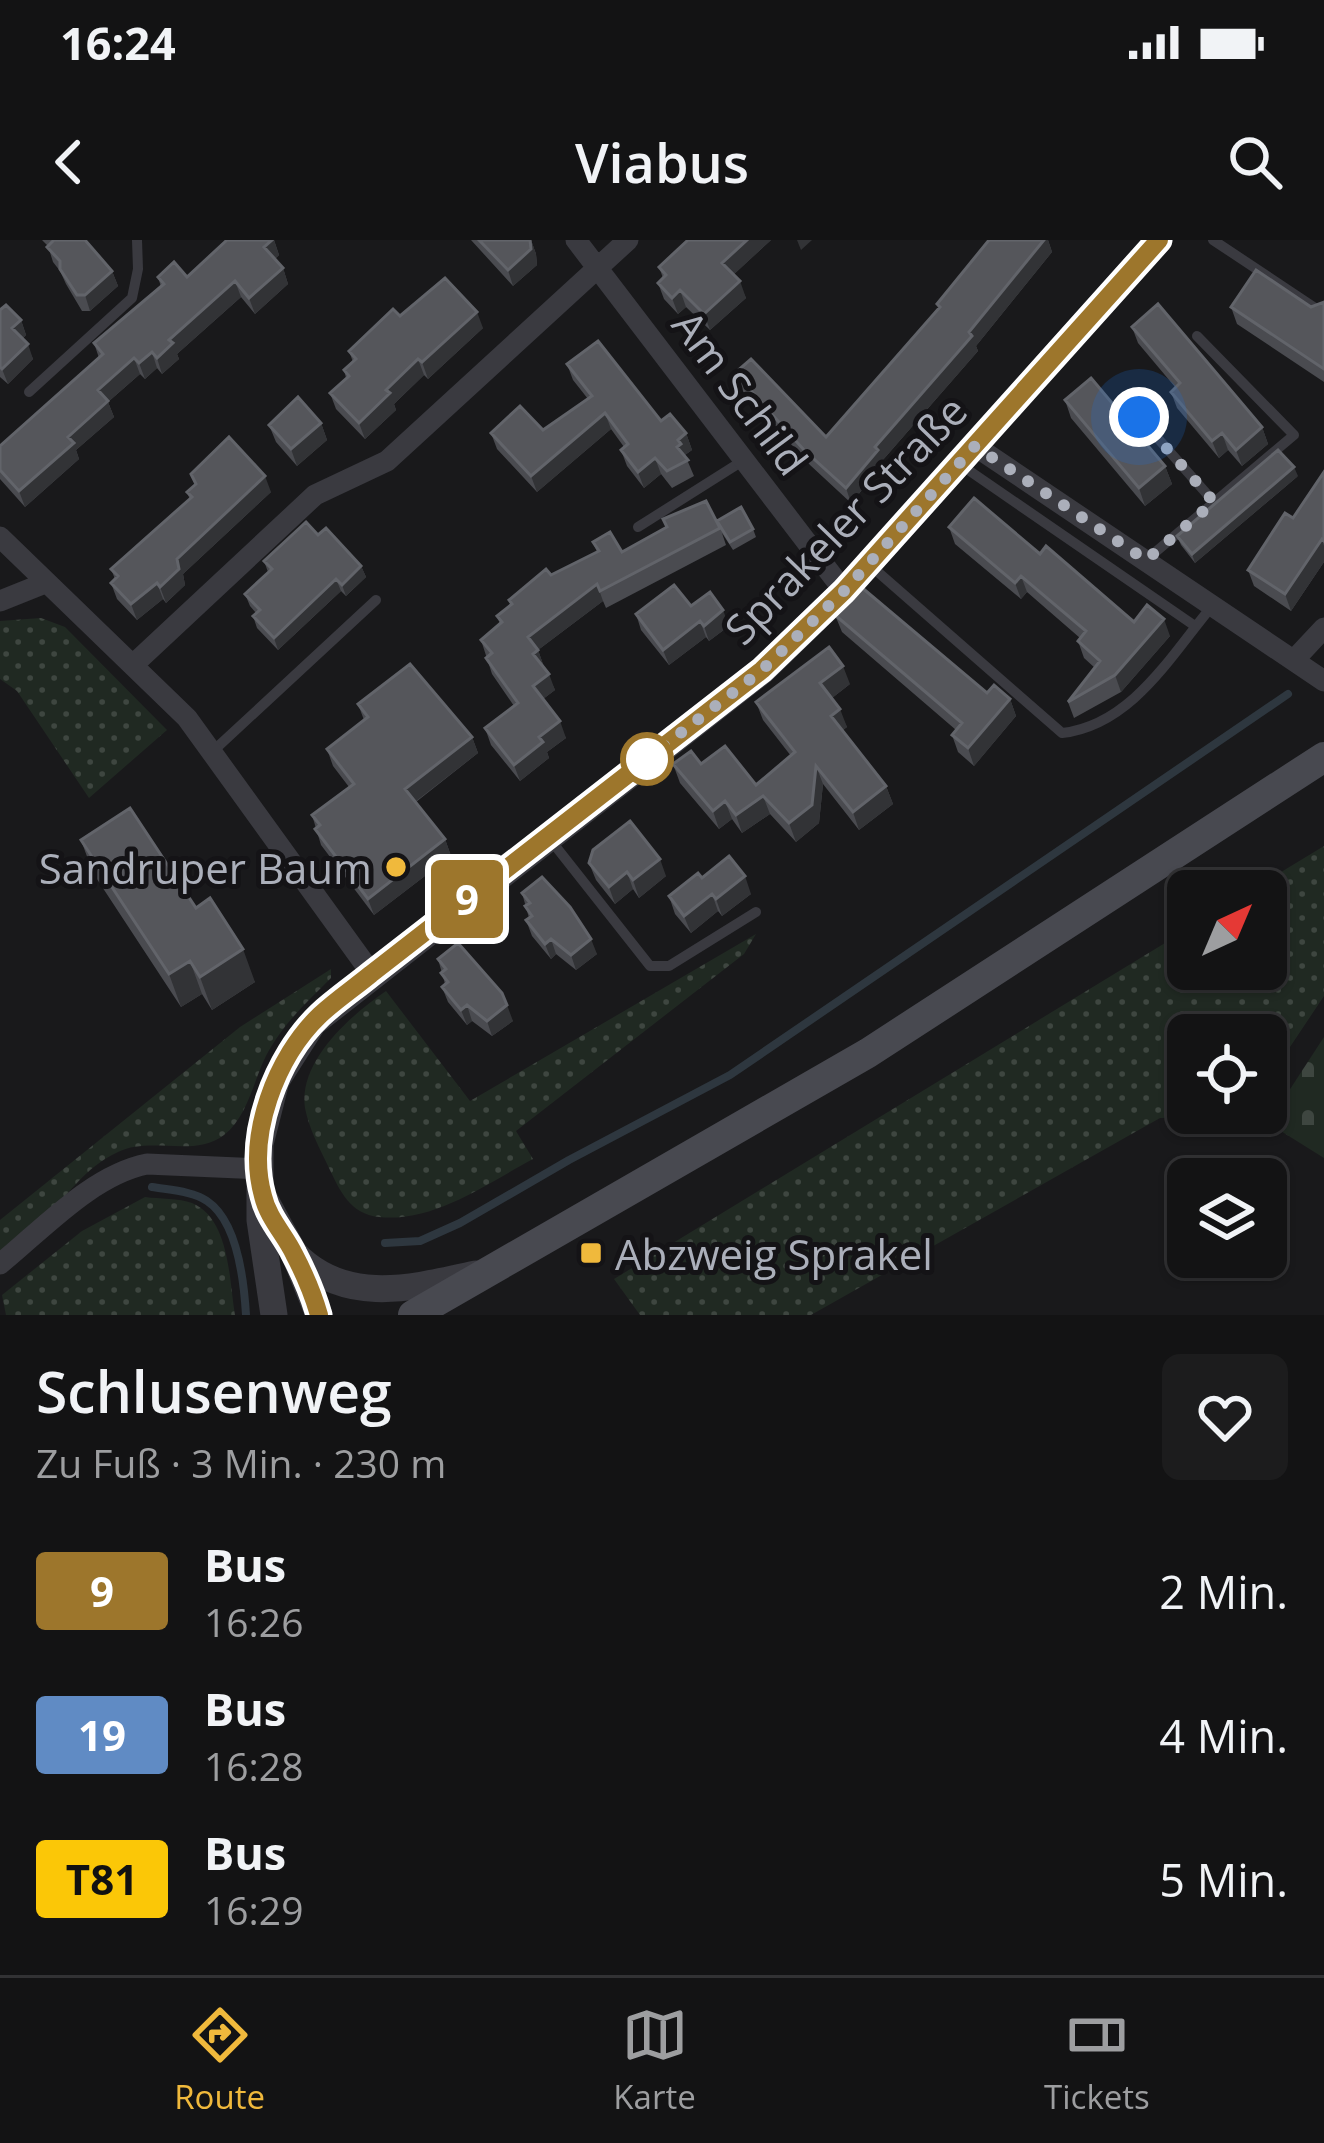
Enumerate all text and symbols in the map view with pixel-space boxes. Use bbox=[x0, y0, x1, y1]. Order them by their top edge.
text: 16:24 bbox=[60, 12, 176, 73]
text: Viabus bbox=[575, 125, 749, 199]
icon: back bbox=[36, 129, 102, 195]
icon: search bbox=[1222, 129, 1288, 195]
street label: Am Schild bbox=[660, 298, 822, 486]
street label: Sprakeler Straße bbox=[711, 382, 979, 656]
your location bbox=[1109, 387, 1169, 447]
unlabelled marker bbox=[622, 734, 672, 784]
place label: Sandruper Baum bbox=[39, 839, 372, 896]
marker: Sandruper Baum bbox=[383, 854, 409, 880]
line badge: 9 bbox=[428, 860, 506, 938]
text: 9 bbox=[455, 870, 479, 927]
north arrow bbox=[1167, 870, 1287, 990]
map controls bbox=[1167, 870, 1287, 1278]
button: locate bbox=[1167, 1014, 1287, 1134]
button: layers bbox=[1167, 1158, 1287, 1278]
place label: Abzweig Sprakel bbox=[615, 1225, 933, 1282]
marker: Abzweig Sprakel bbox=[578, 1240, 604, 1266]
text: Schlusenweg bbox=[36, 1352, 392, 1430]
button: heart bbox=[1162, 1354, 1288, 1480]
text: Zu Fuß · 3 Min. · 230 m bbox=[36, 1436, 446, 1489]
text: Bus bbox=[204, 1534, 286, 1595]
text: 2 Min. bbox=[1159, 1561, 1288, 1622]
text: 9 bbox=[90, 1562, 114, 1619]
text: 16:26 bbox=[204, 1595, 303, 1648]
text: Bus bbox=[204, 1678, 286, 1739]
text: 4 Min. bbox=[1159, 1705, 1288, 1766]
text: 19 bbox=[78, 1706, 126, 1763]
text: 16:28 bbox=[204, 1739, 303, 1792]
text: Bus bbox=[204, 1822, 286, 1883]
text: 5 Min. bbox=[1159, 1849, 1288, 1910]
text: T81 bbox=[66, 1850, 138, 1907]
text: 16:29 bbox=[204, 1883, 303, 1936]
tab: Route bbox=[174, 2002, 265, 2119]
tab: Karte bbox=[613, 2002, 696, 2119]
tab: Tickets bbox=[1044, 2002, 1150, 2119]

